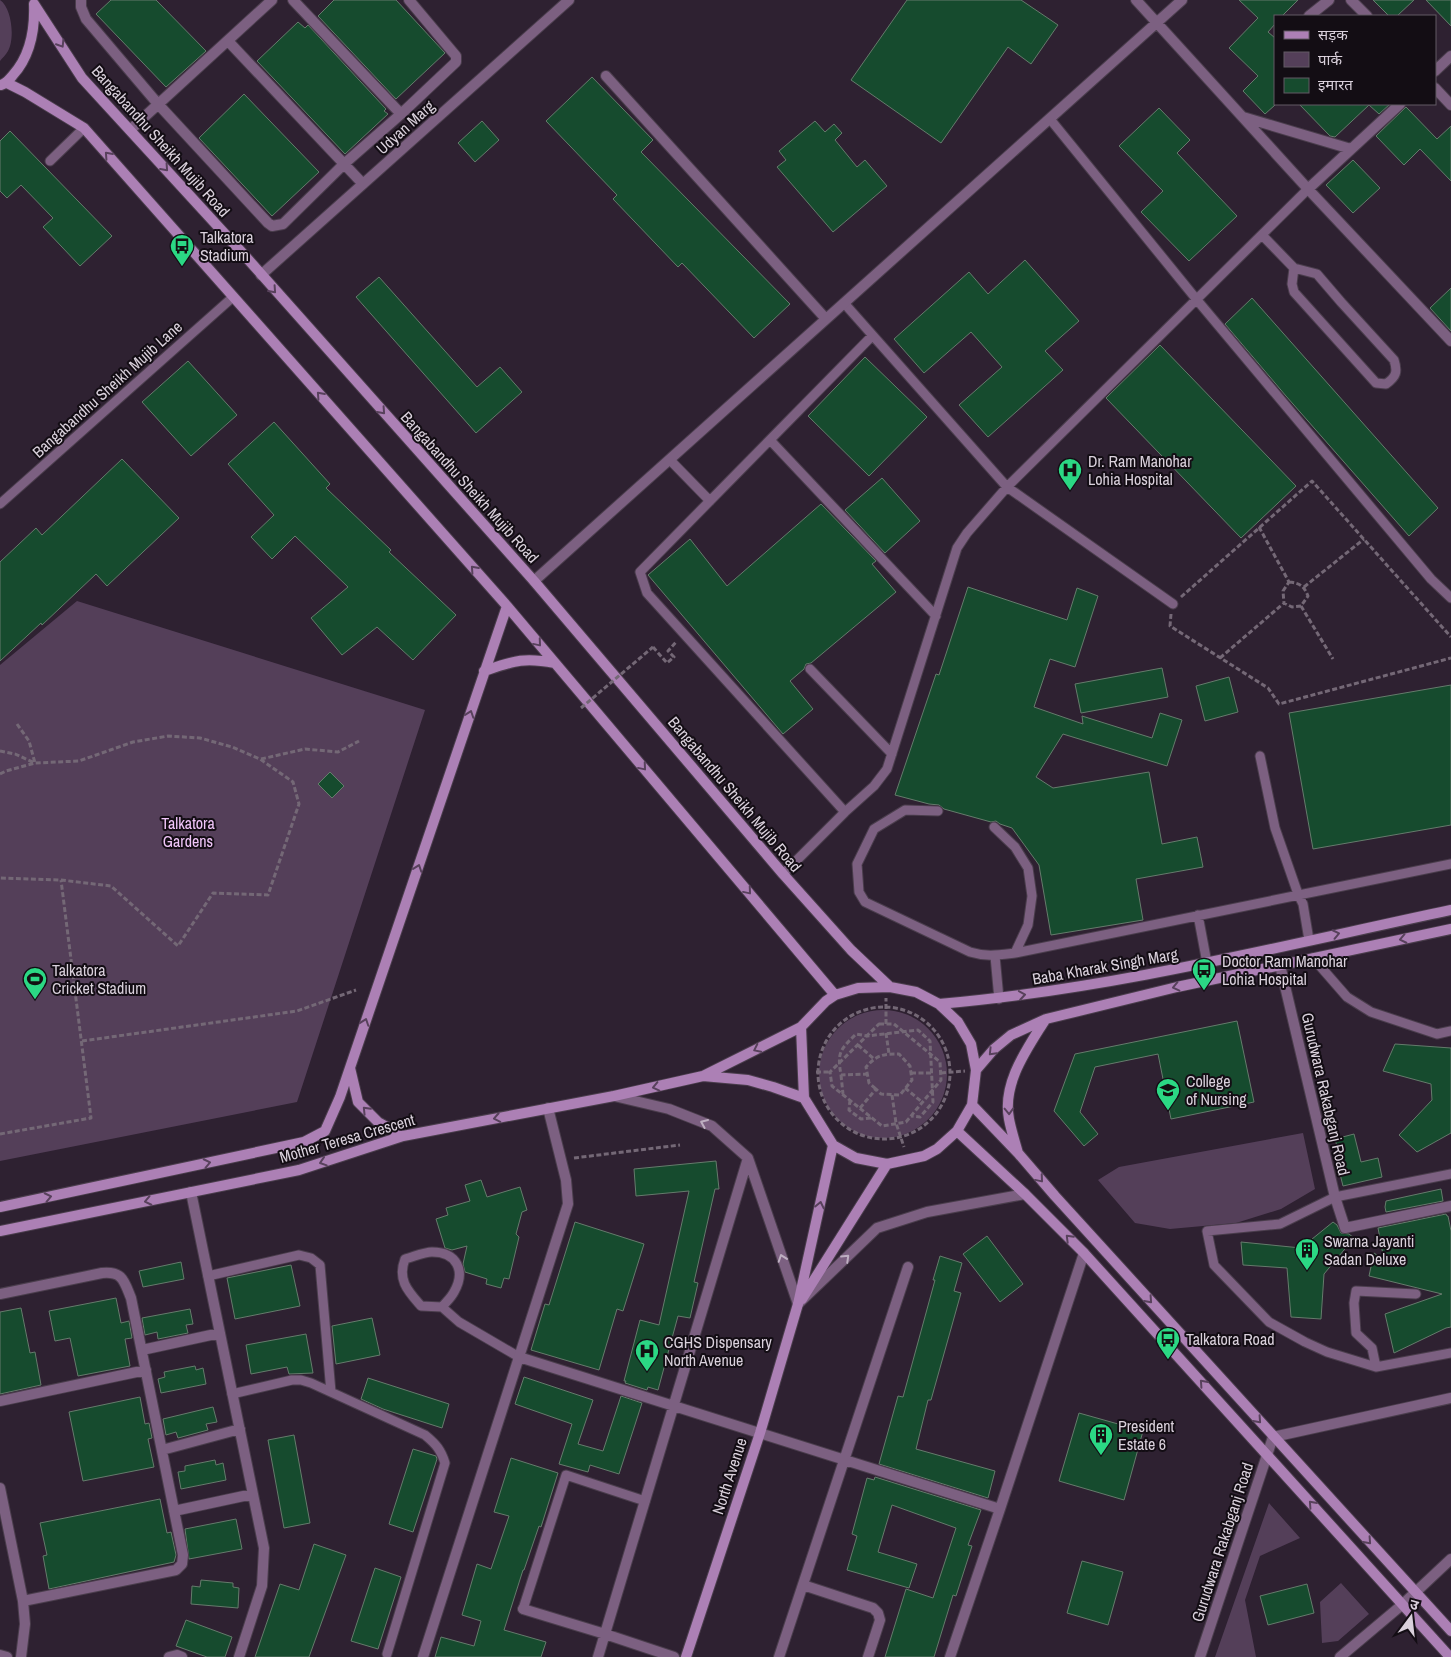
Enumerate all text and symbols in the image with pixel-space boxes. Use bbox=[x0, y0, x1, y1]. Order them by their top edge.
legend bbox=[1274, 15, 1436, 105]
text: सड़क bbox=[1318, 24, 1348, 45]
one-way arrow bbox=[55, 39, 64, 48]
text: पार्क bbox=[1318, 49, 1342, 70]
street label: Bangabandhu Sheikh Mujib Road bbox=[87, 60, 235, 222]
text: इमारत bbox=[1318, 74, 1353, 95]
street label: Udyan Marg bbox=[371, 94, 439, 159]
one-way arrow bbox=[105, 152, 114, 161]
one-way arrow bbox=[159, 163, 168, 172]
place label: Talkatora Stadium bbox=[200, 226, 254, 266]
bus stop icon: Talkatora Stadium bbox=[169, 233, 195, 267]
one-way arrow bbox=[268, 284, 277, 293]
street label: Bangabandhu Sheikh Mujib Lane bbox=[27, 316, 187, 462]
one-way arrow bbox=[317, 391, 326, 400]
one-way arrow bbox=[376, 405, 385, 414]
street label: Bangabandhu Sheikh Mujib Road bbox=[396, 406, 544, 568]
place label: Dr. Ram Manohar Lohia Hospital bbox=[1088, 450, 1192, 490]
hospital icon: Dr. Ram Manohar Lohia Hospital bbox=[1057, 457, 1083, 491]
one-way arrow bbox=[471, 566, 480, 575]
one-way arrow bbox=[532, 637, 541, 646]
one-way arrow bbox=[464, 710, 474, 719]
street label: Bangabandhu Sheikh Mujib Road bbox=[663, 711, 807, 877]
one-way arrow bbox=[637, 761, 645, 770]
park label: Talkatora Gardens bbox=[161, 812, 215, 852]
one-way arrow bbox=[412, 864, 422, 873]
one-way arrow bbox=[742, 886, 751, 895]
one-way arrow bbox=[1332, 930, 1341, 940]
one-way arrow bbox=[1399, 934, 1408, 944]
street label: Baba Kharak Singh Marg bbox=[1031, 942, 1180, 990]
place label: Doctor Ram Manohar Lohia Hospital bbox=[1222, 950, 1348, 990]
bus stop icon: Doctor Ram Manohar Lohia Hospital bbox=[1191, 957, 1217, 991]
place label: Talkatora Cricket Stadium bbox=[52, 959, 146, 999]
sports icon: Talkatora Cricket Stadium bbox=[22, 966, 48, 1000]
one-way arrow bbox=[1171, 981, 1180, 992]
one-way arrow bbox=[1018, 990, 1027, 1000]
street label: Gurudwara Rakabganj Road bbox=[1297, 1011, 1355, 1177]
one-way arrow bbox=[360, 1018, 370, 1027]
one-way arrow bbox=[754, 1043, 763, 1053]
one-way arrow bbox=[989, 1046, 998, 1055]
place label: College of Nursing bbox=[1186, 1070, 1247, 1110]
school or university icon: College of Nursing bbox=[1155, 1077, 1181, 1111]
one-way arrow bbox=[651, 1081, 660, 1092]
one-way arrow bbox=[363, 1106, 372, 1115]
one-way arrow bbox=[1003, 1107, 1014, 1115]
street label: Mother Teresa Crescent bbox=[277, 1108, 418, 1168]
one-way arrow bbox=[492, 1113, 501, 1123]
one-way arrow bbox=[700, 1119, 709, 1130]
one-way arrow bbox=[319, 1156, 328, 1166]
one-way arrow bbox=[202, 1158, 211, 1169]
one-way arrow bbox=[1035, 1174, 1044, 1183]
one-way arrow bbox=[43, 1192, 52, 1202]
one-way arrow bbox=[144, 1195, 153, 1205]
one-way arrow bbox=[814, 1201, 824, 1210]
place label: Swarna Jayanti Sadan Deluxe bbox=[1324, 1230, 1414, 1270]
one-way arrow bbox=[1066, 1235, 1075, 1244]
building icon: Swarna Jayanti Sadan Deluxe bbox=[1294, 1237, 1320, 1271]
one-way arrow bbox=[778, 1254, 788, 1263]
one-way arrow bbox=[840, 1255, 849, 1264]
one-way arrow bbox=[1143, 1295, 1152, 1304]
bus stop icon: Talkatora Road bbox=[1155, 1326, 1181, 1360]
place label: Talkatora Road bbox=[1186, 1328, 1275, 1350]
place label: CGHS Dispensary North Avenue bbox=[664, 1331, 772, 1371]
hospital icon: CGHS Dispensary North Avenue bbox=[634, 1338, 660, 1372]
one-way arrow bbox=[1200, 1380, 1209, 1389]
place label: President Estate 6 bbox=[1118, 1415, 1175, 1455]
one-way arrow bbox=[1252, 1415, 1261, 1424]
building icon: President Estate 6 bbox=[1088, 1422, 1114, 1456]
street label: North Avenue bbox=[706, 1435, 752, 1517]
street label: Gurudwara Rakabganj Road bbox=[1186, 1460, 1258, 1624]
one-way arrow bbox=[1309, 1500, 1318, 1509]
one-way arrow bbox=[1362, 1535, 1371, 1544]
north arrow bbox=[1386, 1592, 1436, 1642]
text: उ bbox=[1408, 1595, 1421, 1614]

